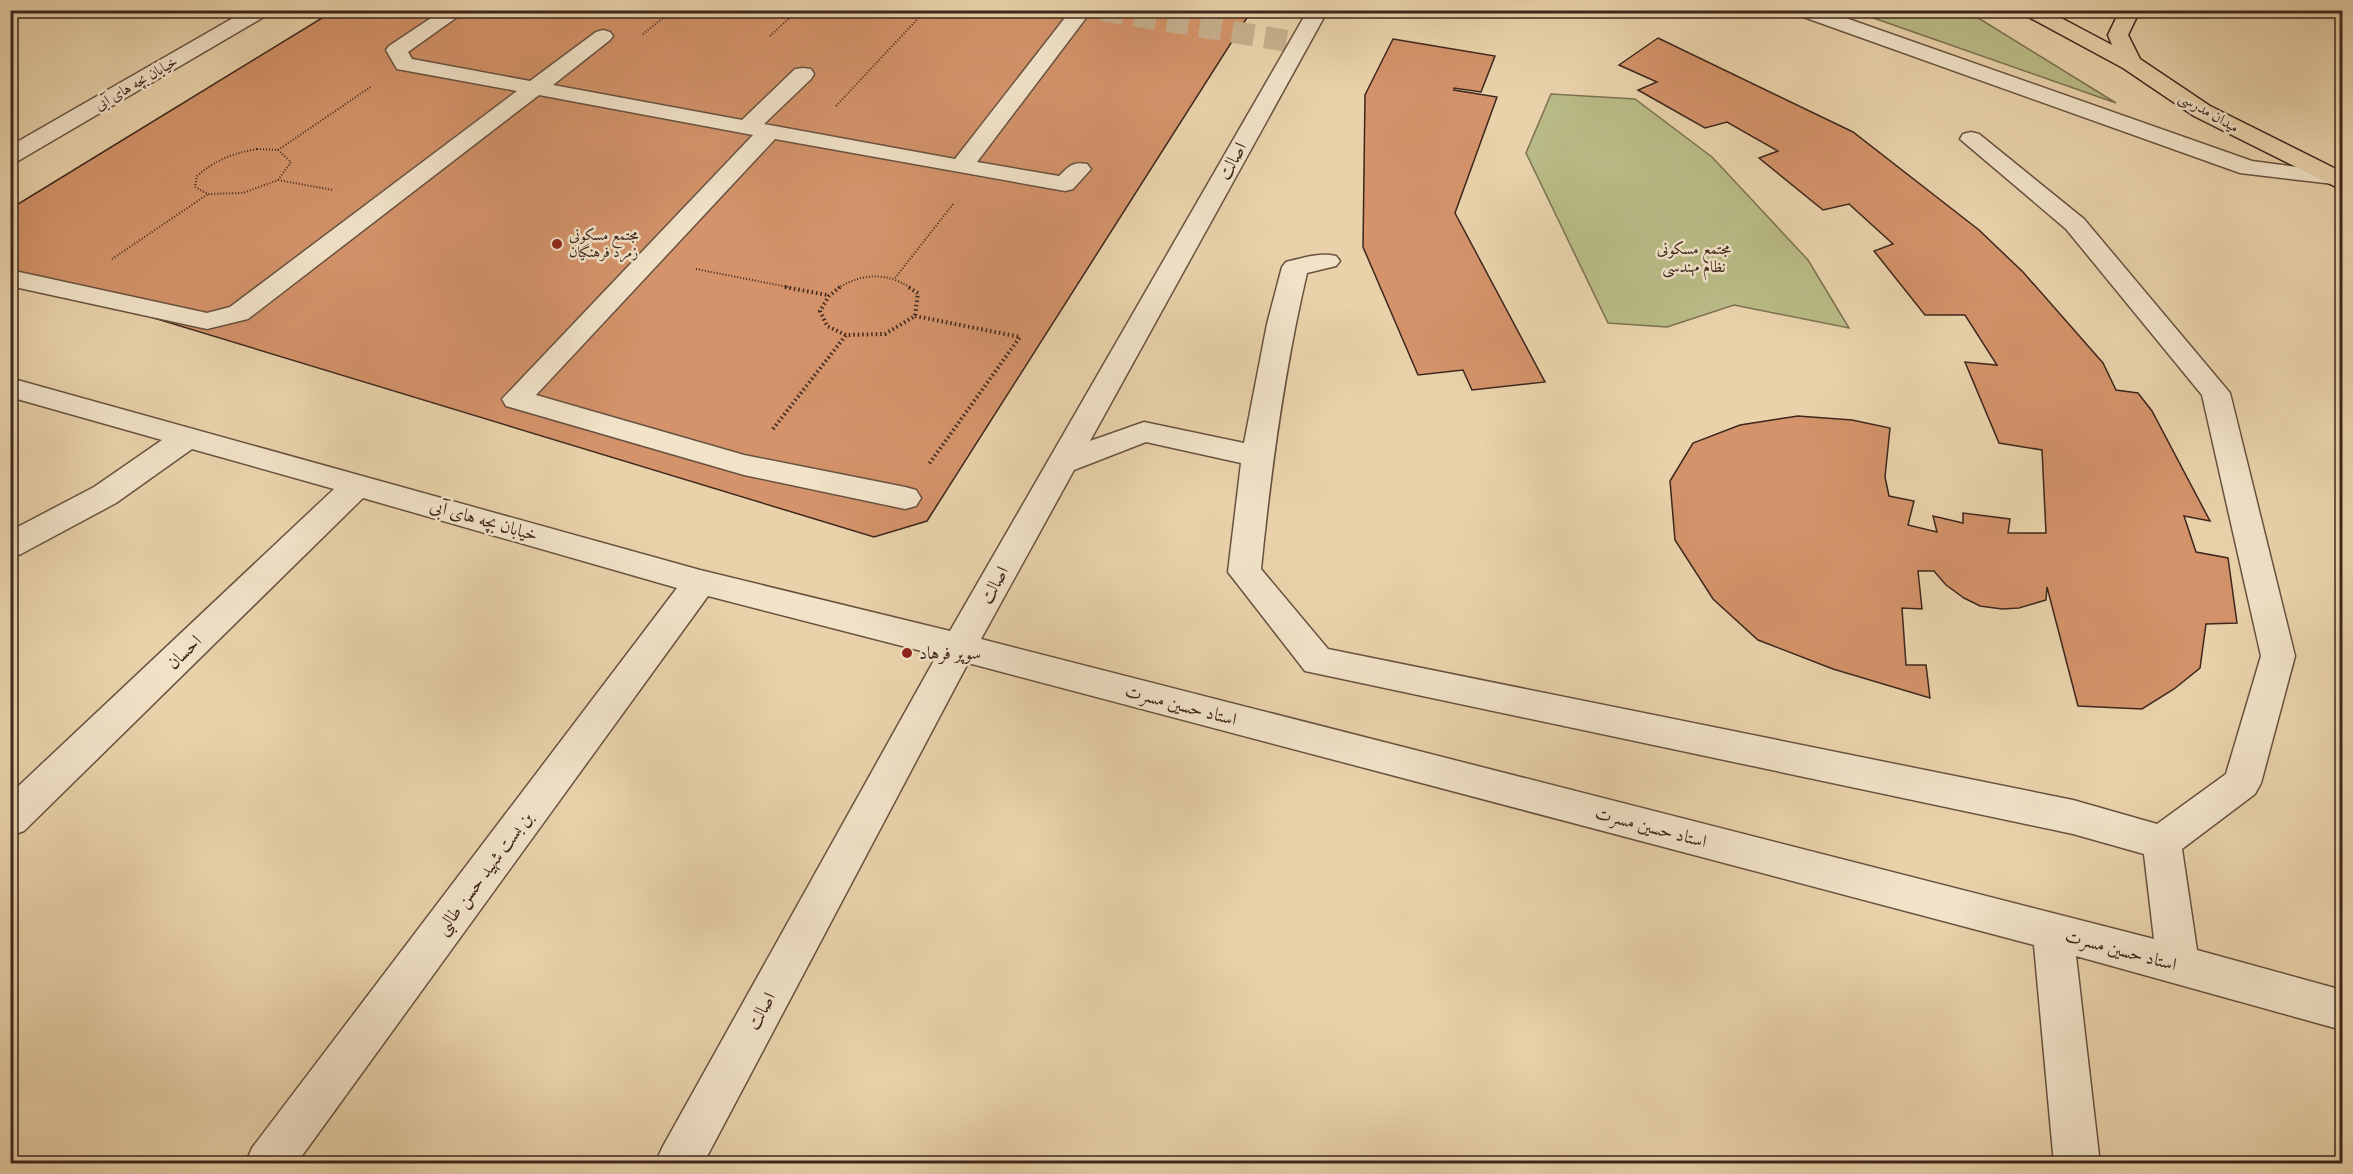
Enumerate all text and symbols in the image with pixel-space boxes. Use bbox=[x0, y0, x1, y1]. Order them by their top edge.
street label: خیابان بچه های آبی bbox=[91, 52, 182, 116]
street label: میدان مدرسی bbox=[2175, 88, 2242, 138]
street label: اصالت bbox=[1213, 138, 1251, 184]
place label: مجتمع مسکونی زمرد فرهنگیان bbox=[569, 226, 639, 263]
marker: مجتمع مسکونی زمرد فرهنگیان bbox=[550, 237, 564, 251]
district label: مجتمع مسکونی نظام مهندسی bbox=[1657, 239, 1731, 281]
street label: خیابان بچه های آبی bbox=[427, 494, 541, 548]
street label: اصالت bbox=[975, 562, 1013, 608]
street label: احسان bbox=[162, 630, 206, 674]
place label: سوپر فرهاد bbox=[919, 642, 981, 665]
marker: سوپر فرهاد bbox=[900, 646, 914, 660]
street label: استاد حسین مسرت bbox=[1123, 680, 1239, 731]
street label: استاد حسین مسرت bbox=[1593, 802, 1709, 853]
street label: بن بست شهید حسن طالبی bbox=[430, 806, 541, 941]
street label: استاد حسین مسرت bbox=[2063, 925, 2179, 976]
street label: اصالت bbox=[742, 988, 780, 1034]

